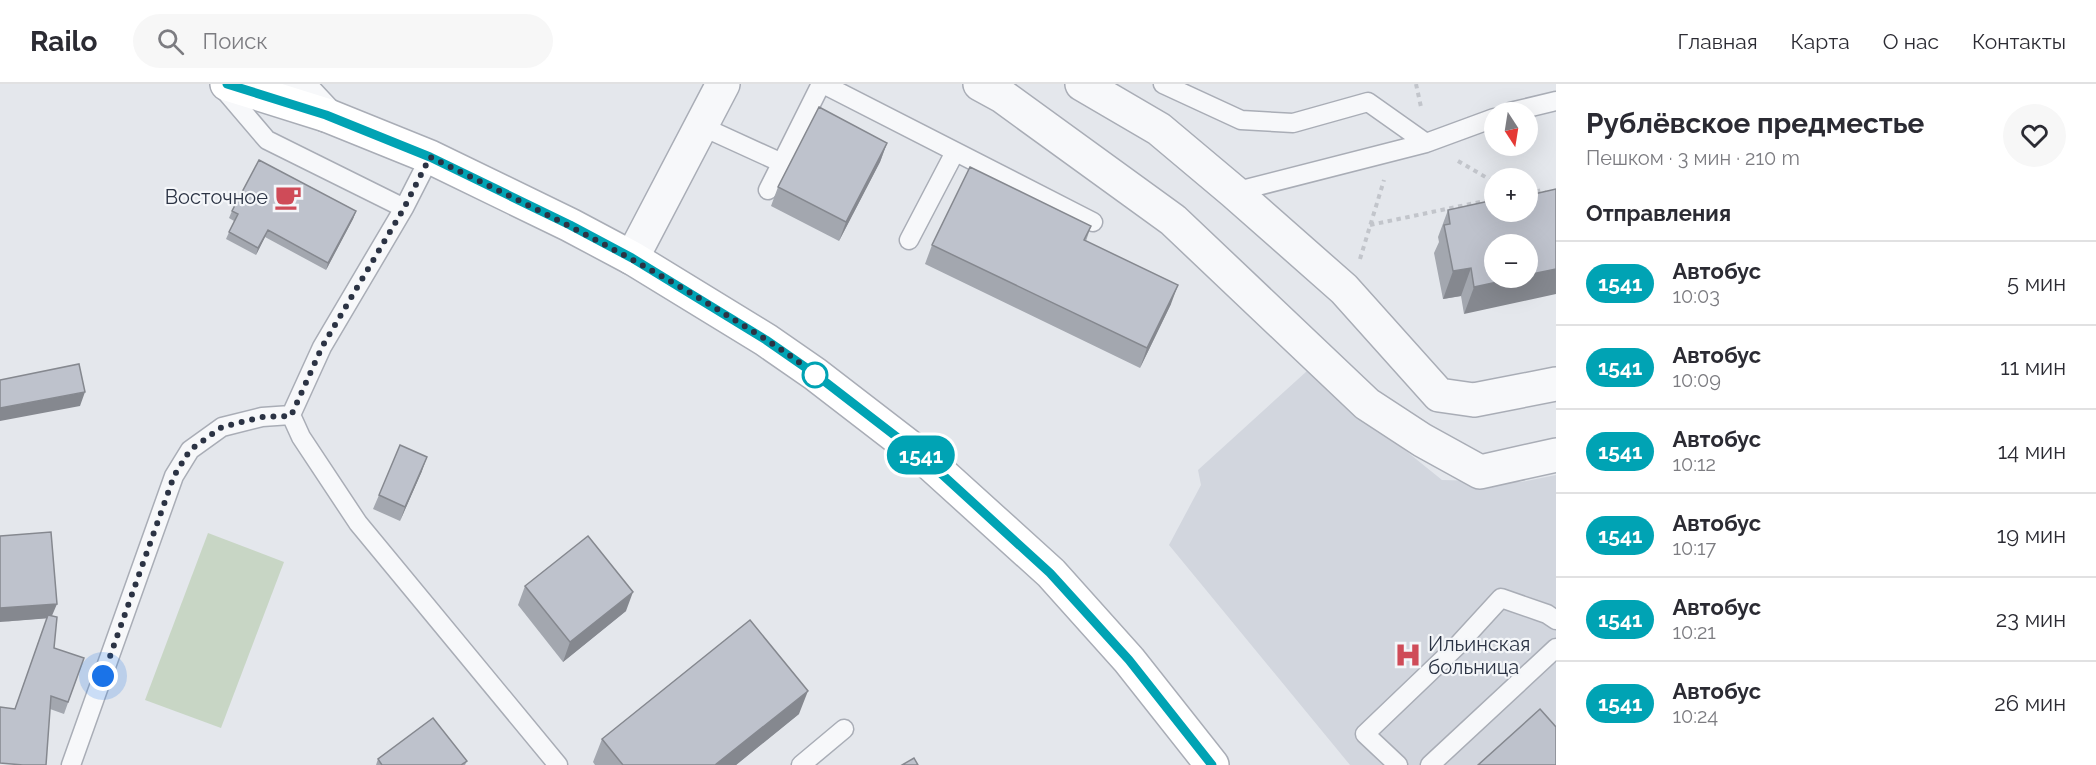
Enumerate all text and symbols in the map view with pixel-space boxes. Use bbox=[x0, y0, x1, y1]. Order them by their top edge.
search box bbox=[133, 14, 553, 68]
text: Railo bbox=[30, 25, 97, 58]
icon: search bbox=[154, 25, 187, 58]
text: Поиск bbox=[202, 28, 268, 54]
text: Главная bbox=[1678, 29, 1758, 54]
text: Карта bbox=[1791, 29, 1850, 54]
text: О нас bbox=[1883, 29, 1939, 54]
text: Контакты bbox=[1972, 29, 2066, 54]
north arrow bbox=[1484, 102, 1538, 156]
map controls bbox=[1484, 102, 1538, 288]
button: heart bbox=[2003, 104, 2066, 167]
text: Рублёвское предместье bbox=[1586, 107, 1924, 140]
text: Пешком · 3 мин · 210 m bbox=[1586, 146, 1800, 170]
button: + bbox=[1484, 168, 1538, 222]
cafe icon: Восточное bbox=[273, 182, 303, 212]
place label: Восточное bbox=[165, 185, 268, 209]
text: Отправления bbox=[1586, 200, 1731, 226]
button: − bbox=[1484, 234, 1538, 288]
text: Автобус bbox=[1672, 258, 1761, 284]
text: 5 мин bbox=[2007, 270, 2066, 296]
text: 1541 bbox=[1598, 271, 1642, 296]
text: 10:03 bbox=[1672, 284, 1720, 308]
text: Автобус bbox=[1672, 342, 1761, 368]
text: 11 мин bbox=[2000, 354, 2066, 380]
text: 1541 bbox=[1598, 355, 1642, 380]
unlabelled marker bbox=[802, 362, 828, 388]
text: 10:09 bbox=[1672, 368, 1721, 392]
text: Автобус bbox=[1672, 426, 1761, 452]
line badge: 1541 bbox=[879, 436, 963, 475]
text: 14 мин bbox=[1998, 438, 2066, 464]
text: 1541 bbox=[1598, 439, 1642, 464]
text: 1541 bbox=[899, 443, 943, 468]
text: 10:12 bbox=[1672, 452, 1716, 476]
text: Автобус bbox=[1672, 510, 1761, 536]
text: 19 мин bbox=[1997, 522, 2066, 548]
text: 1541 bbox=[1598, 523, 1642, 548]
text: 10:17 bbox=[1672, 536, 1716, 560]
text: Автобус bbox=[1672, 594, 1761, 620]
text: 23 мин bbox=[1996, 606, 2066, 632]
text: 1541 bbox=[1598, 607, 1642, 632]
text: 10:21 bbox=[1672, 620, 1716, 644]
place label: Ильинская больница bbox=[1428, 632, 1530, 679]
hospital icon: Ильинская больница bbox=[1393, 640, 1423, 670]
your location bbox=[88, 661, 118, 691]
text: Автобус bbox=[1672, 678, 1761, 704]
text: 26 мин bbox=[1994, 690, 2066, 716]
text: 1541 bbox=[1598, 691, 1642, 716]
text: 10:24 bbox=[1672, 704, 1718, 728]

